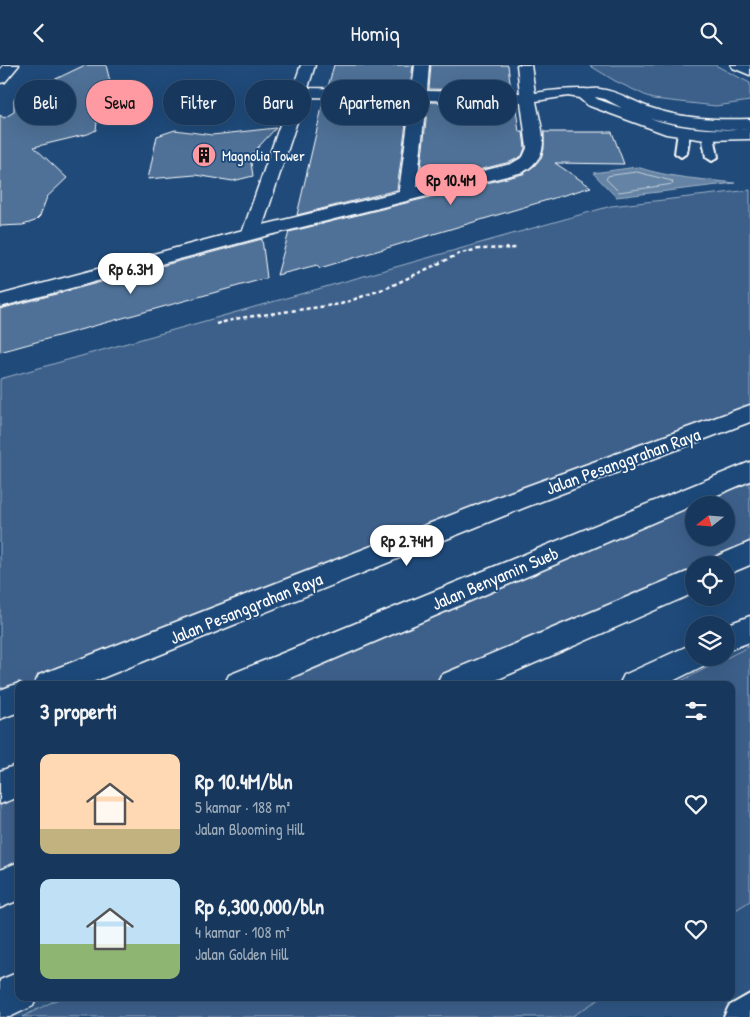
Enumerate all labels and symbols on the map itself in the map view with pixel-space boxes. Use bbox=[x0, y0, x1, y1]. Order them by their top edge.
building icon: Magnolia Tower bbox=[191, 142, 217, 168]
place label: Magnolia Tower bbox=[222, 145, 305, 166]
pin: Rp 10.4M bbox=[399, 163, 503, 206]
pin: Rp 6.3M bbox=[85, 253, 177, 295]
street label: Jalan Pesanggrahan Raya bbox=[542, 421, 704, 501]
north arrow bbox=[685, 496, 735, 546]
pin: Rp 2.74M bbox=[355, 525, 459, 567]
street label: Jalan Benyamin Sueb bbox=[428, 540, 562, 616]
street label: Jalan Pesanggrahan Raya bbox=[166, 566, 326, 650]

